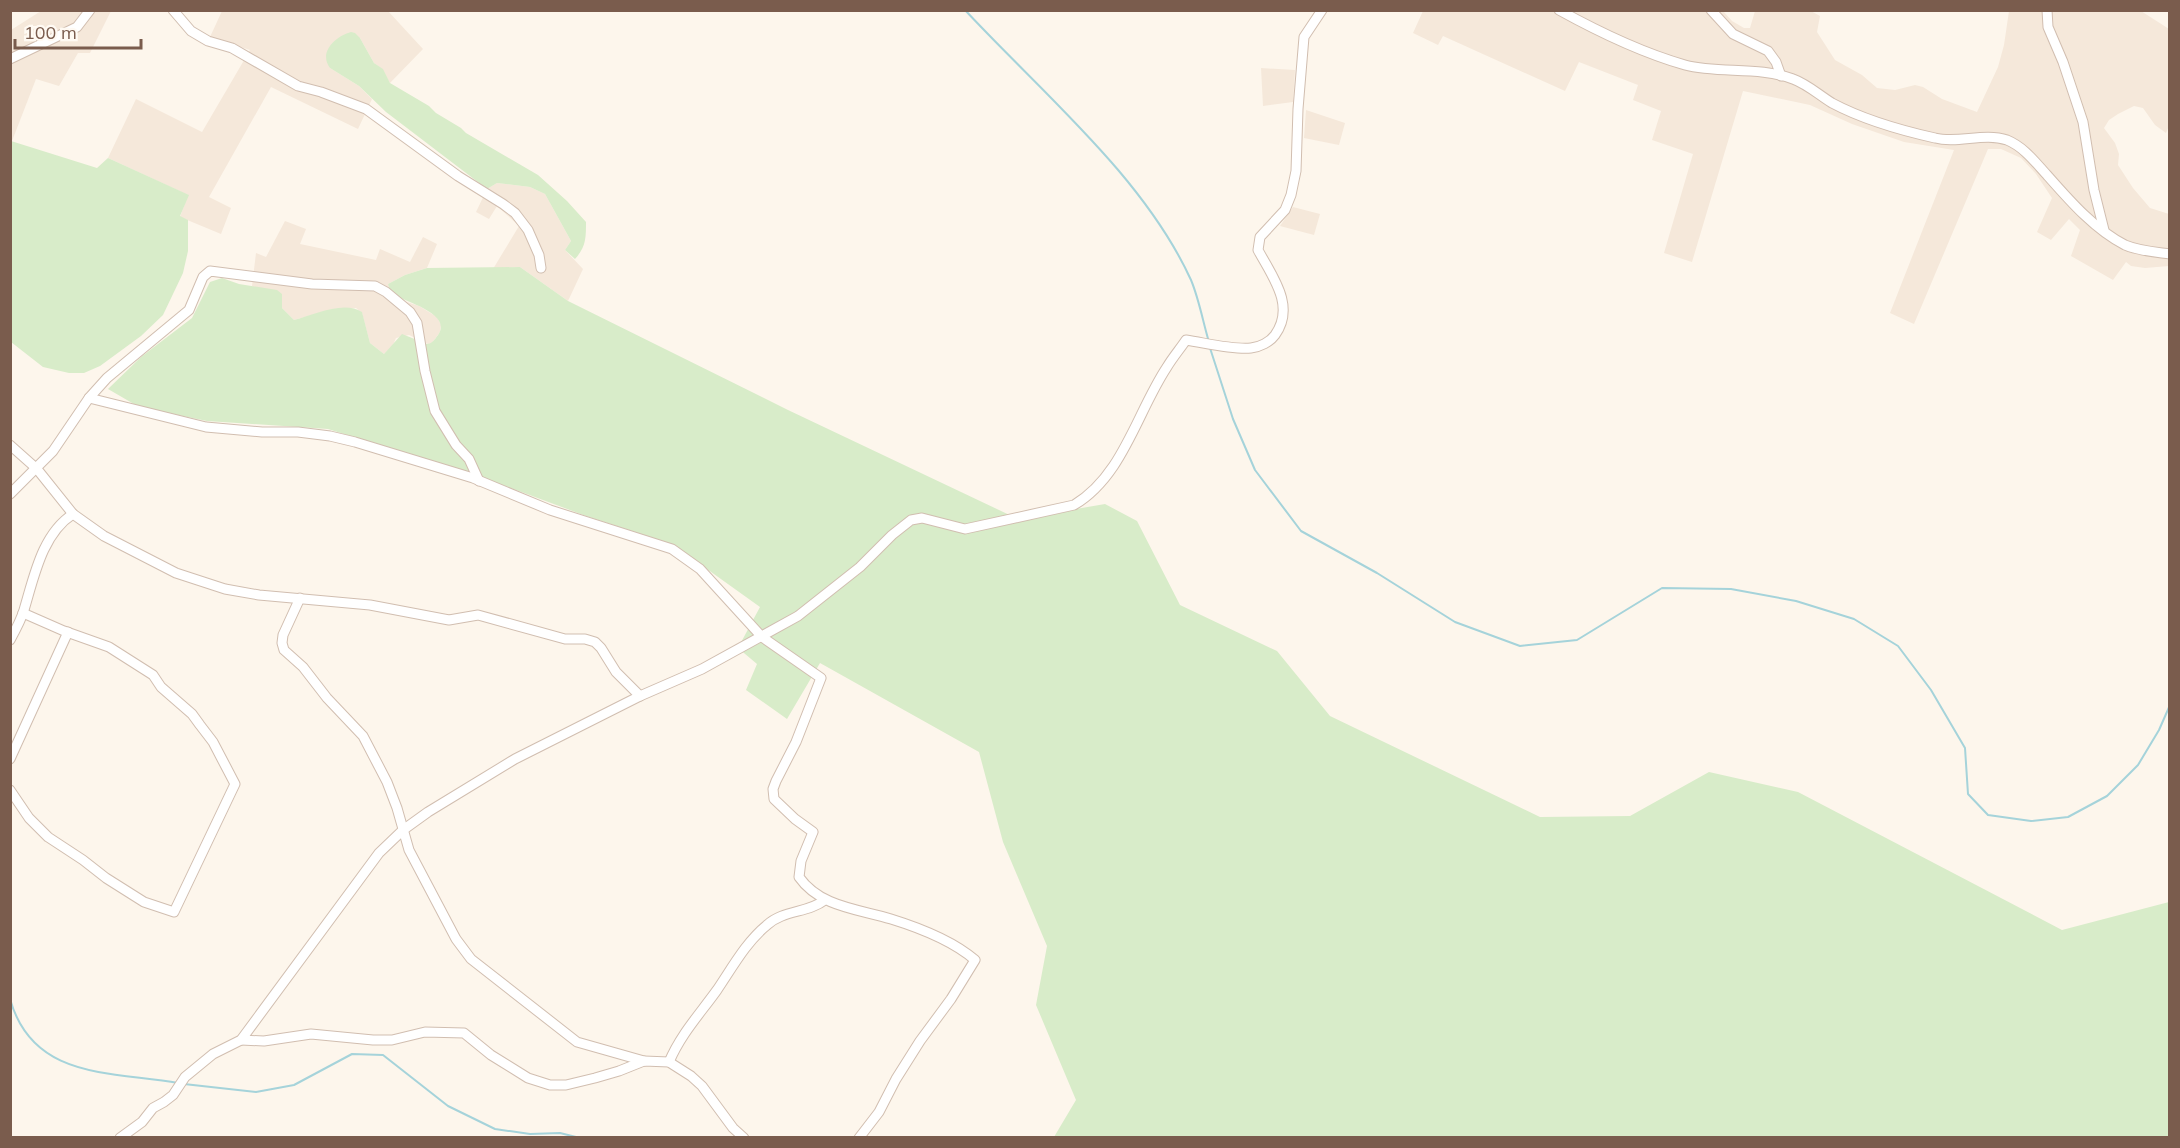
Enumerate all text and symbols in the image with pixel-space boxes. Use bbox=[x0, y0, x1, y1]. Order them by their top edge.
scale bar bbox=[15, 12, 141, 50]
text: 100 m bbox=[24, 21, 77, 44]

